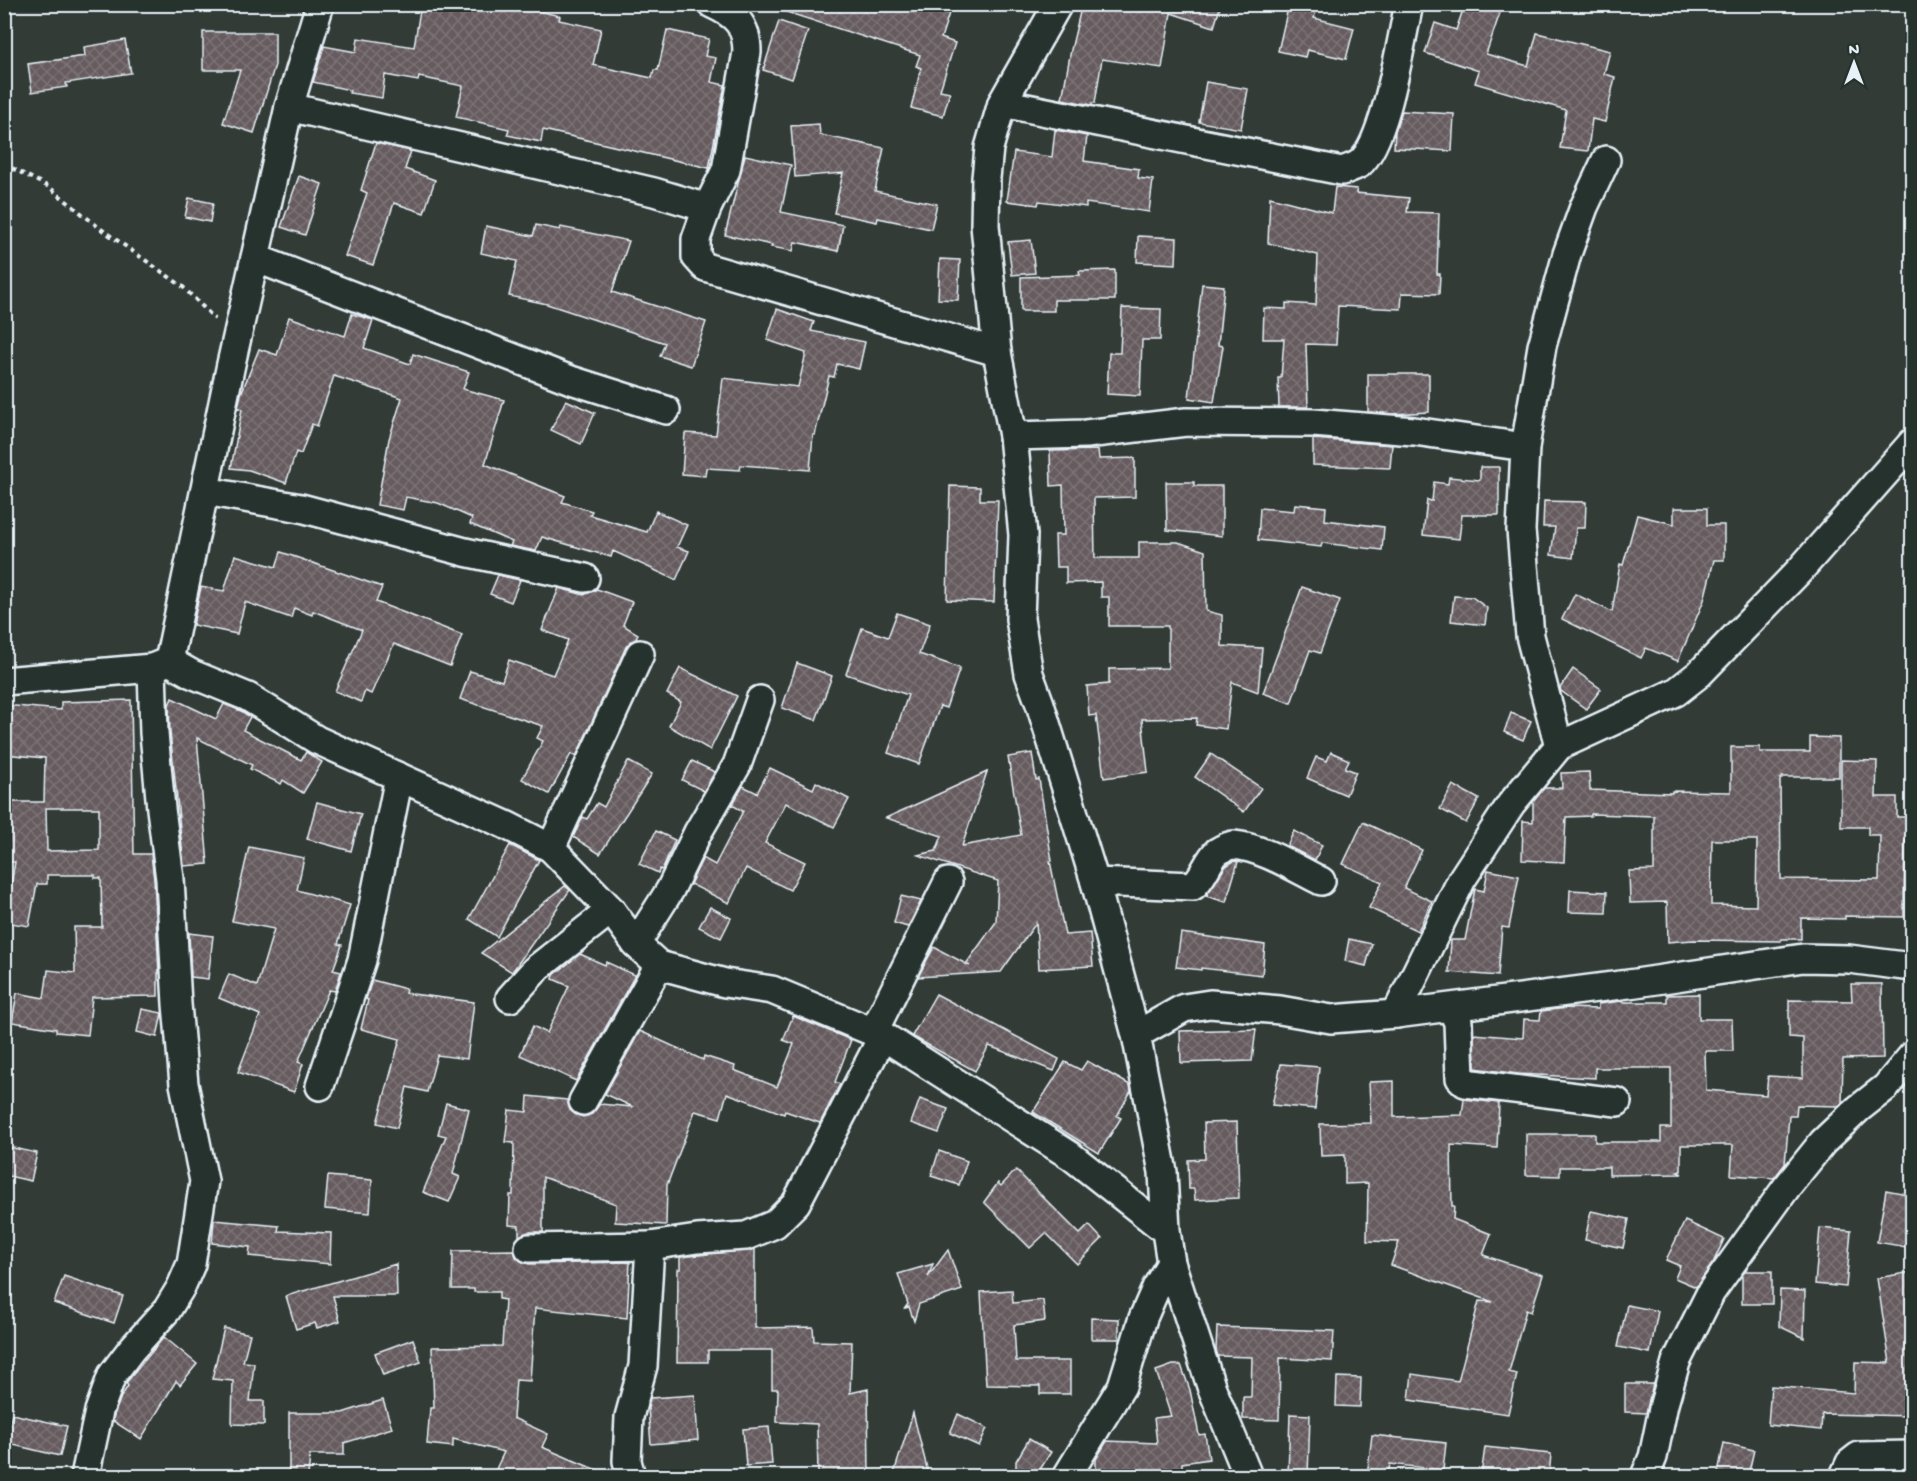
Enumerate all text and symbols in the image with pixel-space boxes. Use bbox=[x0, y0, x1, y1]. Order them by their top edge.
north arrow bbox=[1824, 33, 1884, 93]
text: N bbox=[1849, 42, 1860, 61]

